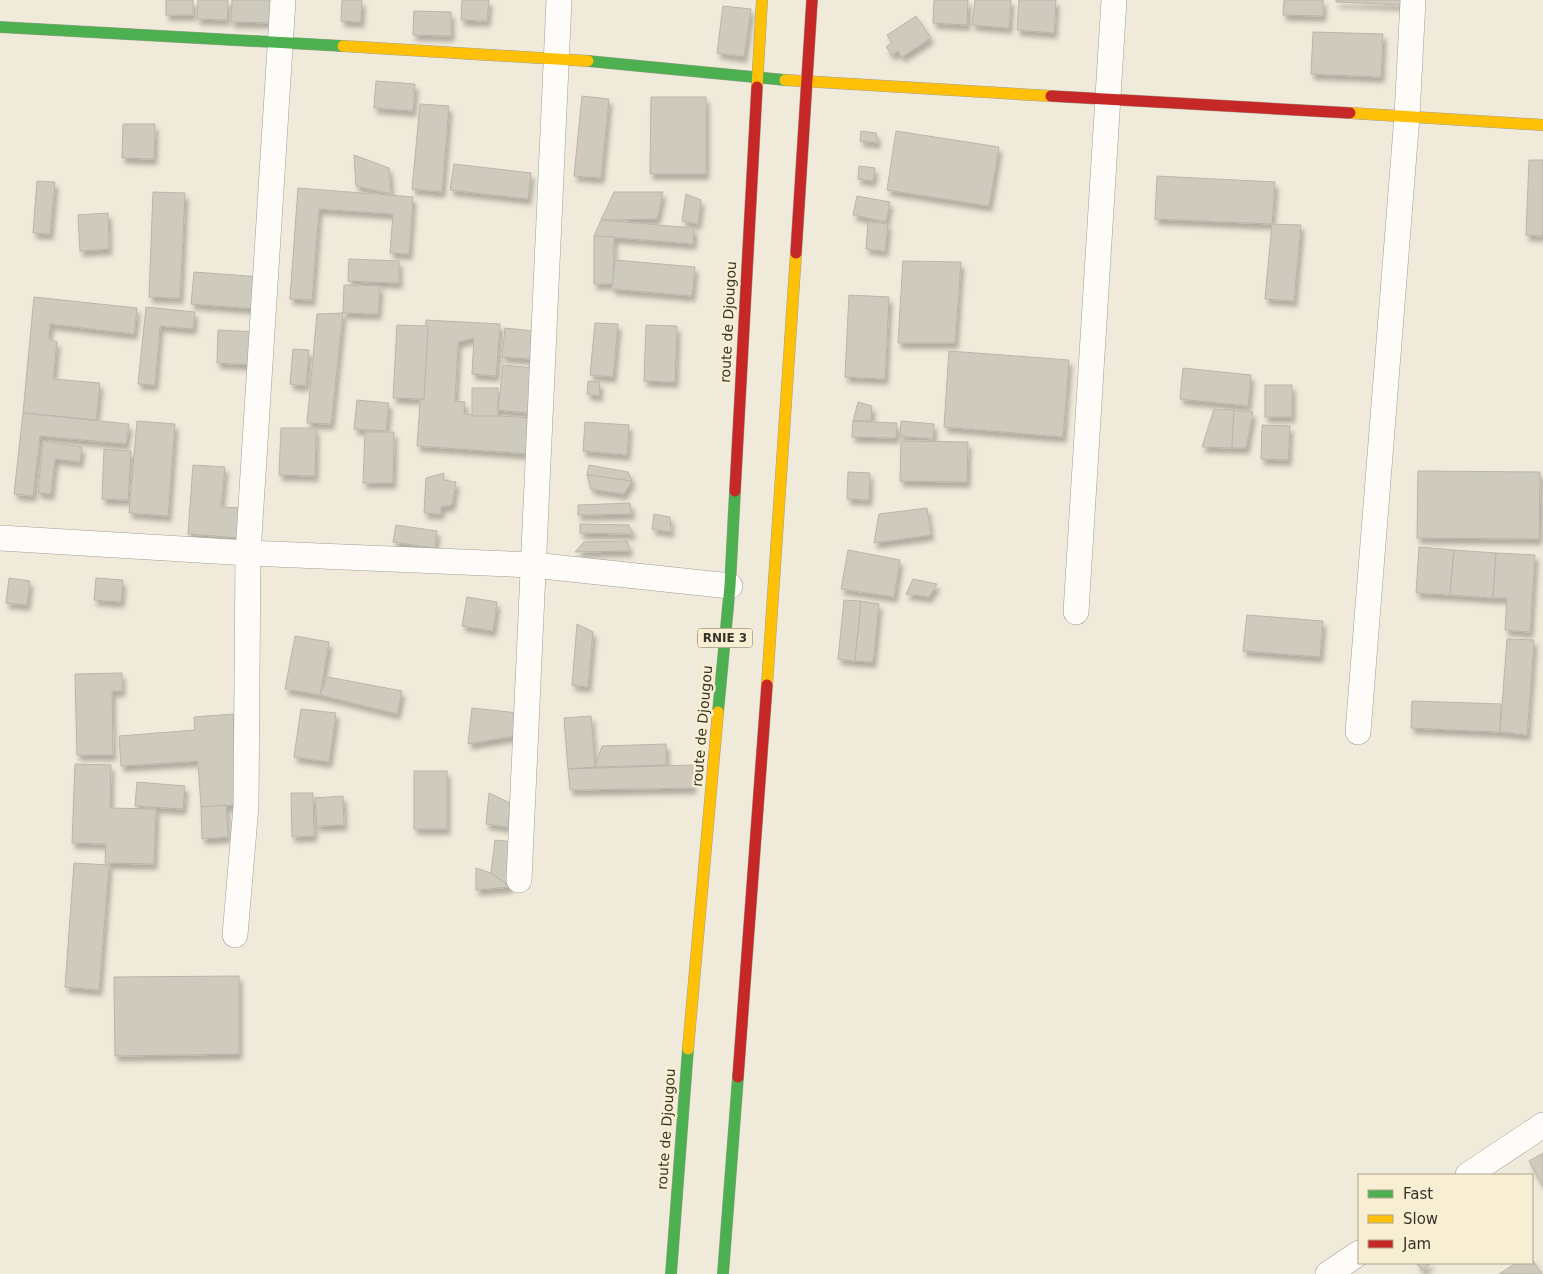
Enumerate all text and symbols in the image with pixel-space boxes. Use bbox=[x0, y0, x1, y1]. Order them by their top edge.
street label: route de Djougou bbox=[717, 261, 739, 383]
road number: RNIE 3 bbox=[698, 628, 752, 648]
street label: route de Djougou bbox=[689, 665, 715, 787]
street label: route de Djougou bbox=[654, 1068, 678, 1190]
legend bbox=[1358, 1174, 1533, 1264]
text: Fast bbox=[1403, 1185, 1433, 1203]
text: Slow bbox=[1403, 1210, 1438, 1228]
text: Jam bbox=[1402, 1235, 1431, 1253]

